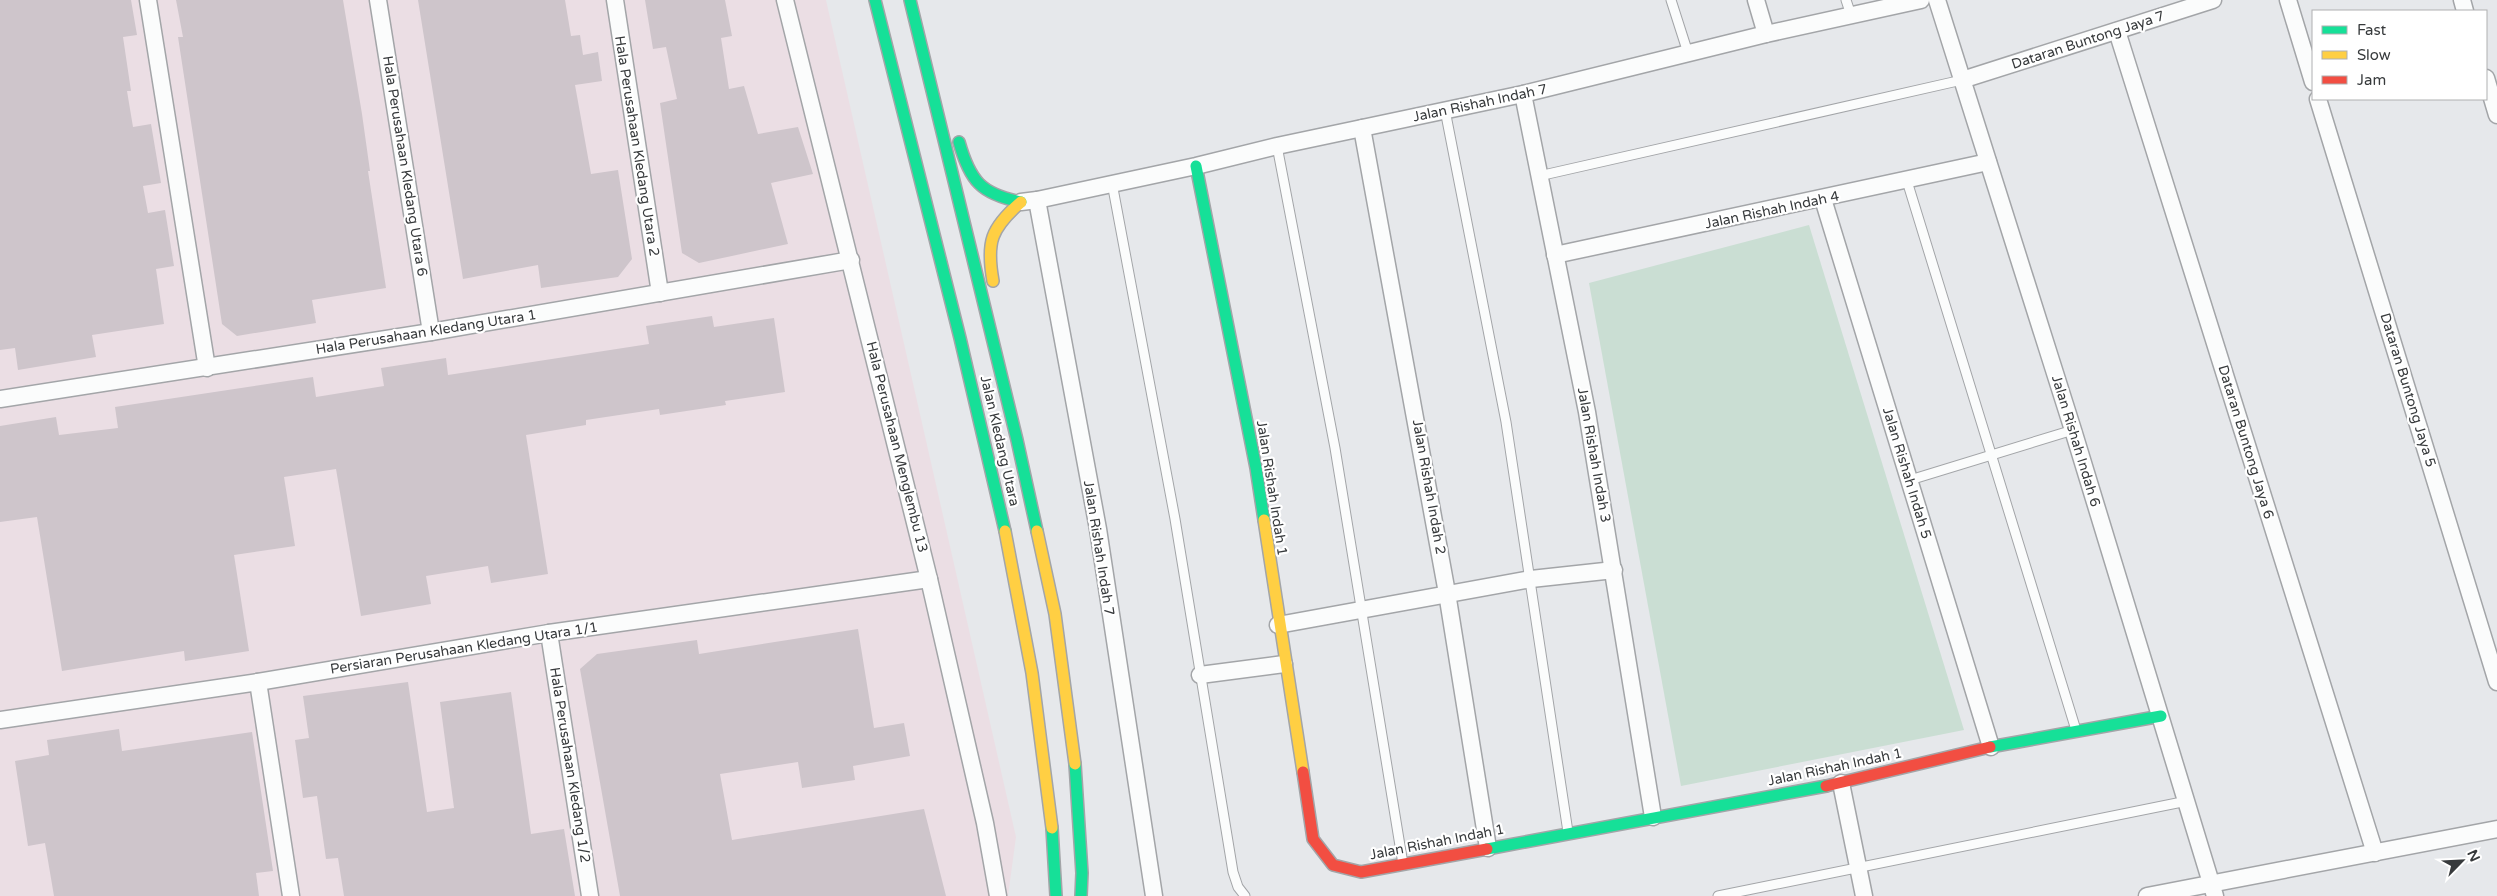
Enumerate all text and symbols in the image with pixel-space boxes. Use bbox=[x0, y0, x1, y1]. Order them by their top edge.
street label: Dataran Buntong Jaya 7 bbox=[2009, 7, 2167, 73]
legend bbox=[2312, 10, 2487, 100]
text: Fast bbox=[2357, 21, 2387, 39]
street label: Hala Perusahaan Kledang Utara 2 bbox=[611, 34, 663, 258]
text: Slow bbox=[2357, 46, 2391, 64]
street label: Hala Perusahaan Kledang Utara 6 bbox=[379, 54, 431, 278]
text: Jam bbox=[2357, 71, 2386, 89]
street label: Jalan Rishah Indah 7 bbox=[1411, 80, 1549, 126]
street label: Jalan Rishah Indah 4 bbox=[1703, 187, 1841, 233]
street label: Hala Perusahaan Kledang Utara 1 bbox=[314, 306, 538, 358]
street label: Dataran Buntong Jaya 5 bbox=[2376, 311, 2440, 469]
street label: Hala Perusahaan Menglembu 13 bbox=[863, 340, 931, 554]
street label: Dataran Buntong Jaya 6 bbox=[2214, 363, 2278, 521]
street label: Jalan Rishah Indah 6 bbox=[2048, 373, 2104, 509]
street label: Jalan Kledang Utara bbox=[977, 374, 1023, 508]
street label: Jalan Rishah Indah 3 bbox=[1574, 386, 1614, 524]
street label: Jalan Rishah Indah 5 bbox=[1879, 405, 1935, 541]
street label: Jalan Rishah Indah 2 bbox=[1409, 418, 1449, 556]
street label: Jalan Rishah Indah 1 bbox=[1253, 419, 1291, 557]
street label: Jalan Rishah Indah 7 bbox=[1080, 479, 1118, 617]
street label: Persiaran Perusahaan Kledang Utara 1/1 bbox=[329, 618, 599, 678]
street label: Hala Perusahaan Kledang 1/2 bbox=[546, 666, 594, 864]
street label: Jalan Rishah Indah 1 bbox=[1766, 744, 1904, 790]
street label: Jalan Rishah Indah 1 bbox=[1368, 821, 1506, 863]
north arrow bbox=[2437, 836, 2487, 886]
text: N bbox=[2463, 847, 2483, 865]

